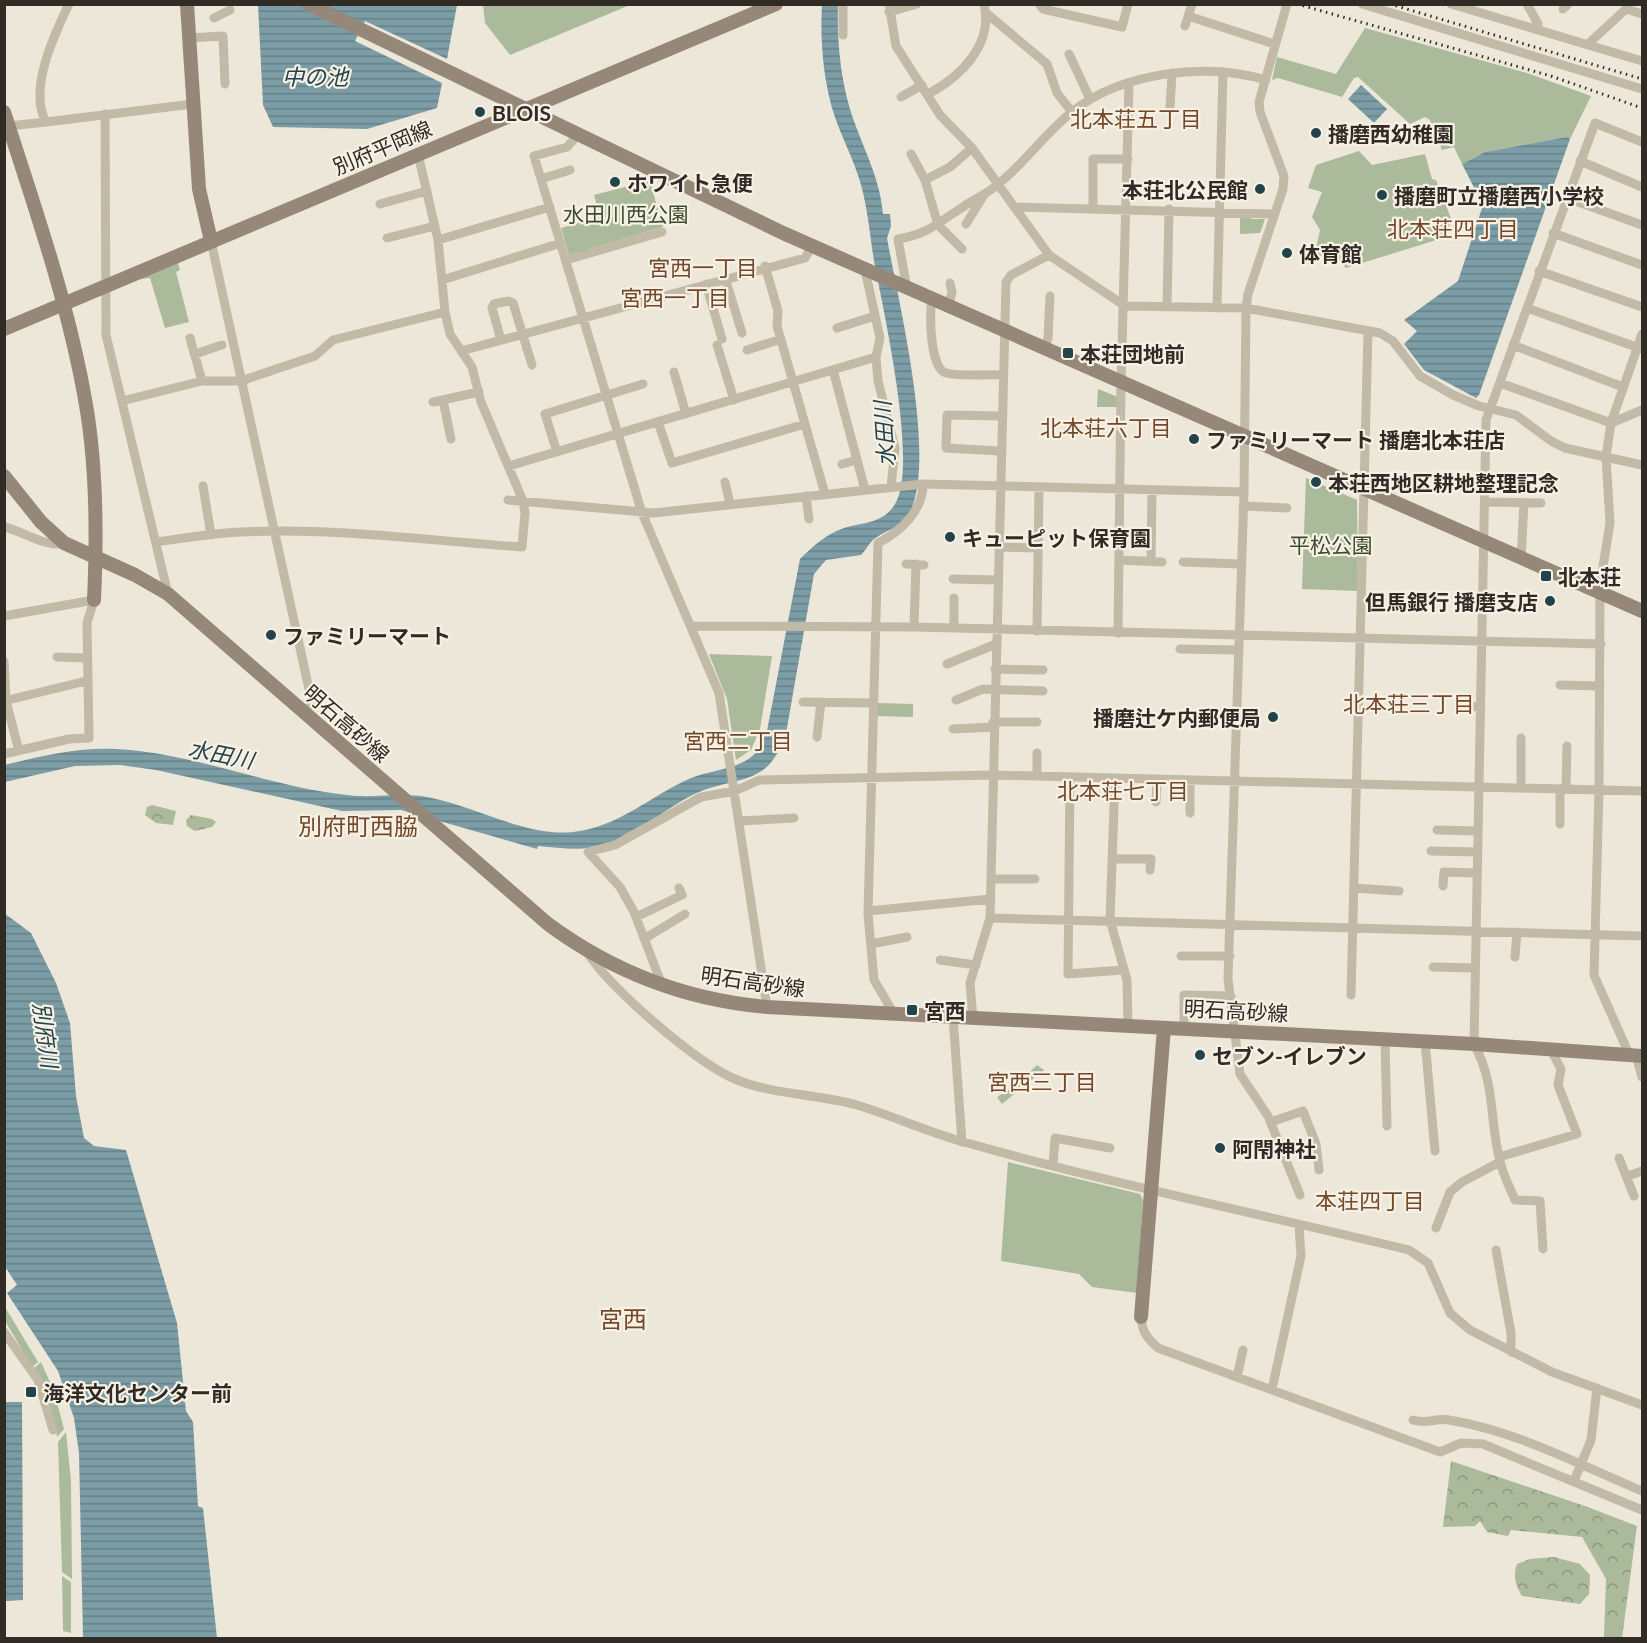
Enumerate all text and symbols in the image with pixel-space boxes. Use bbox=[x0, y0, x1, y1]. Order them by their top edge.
water label: 中の池 bbox=[282, 63, 350, 90]
place label: BLOIS bbox=[492, 100, 551, 125]
marker: BLOIS bbox=[473, 105, 487, 119]
district label: 北本荘五丁目 bbox=[1070, 105, 1202, 132]
street label: 別府平岡線 bbox=[329, 115, 435, 179]
place label: 播磨西幼稚園 bbox=[1328, 121, 1454, 146]
marker: 播磨西幼稚園 bbox=[1309, 126, 1323, 140]
place label: ホワイト急便 bbox=[627, 170, 753, 195]
marker: ホワイト急便 bbox=[608, 175, 622, 189]
place label: 本荘北公民館 bbox=[1122, 177, 1248, 202]
marker: 本荘北公民館 bbox=[1253, 182, 1267, 196]
place label: 播磨町立播磨西小学校 bbox=[1394, 183, 1604, 208]
marker: 播磨町立播磨西小学校 bbox=[1375, 188, 1389, 202]
park label: 水田川西公園 bbox=[563, 201, 689, 226]
district label: 北本荘四丁目 bbox=[1387, 215, 1519, 242]
place label: 体育館 bbox=[1299, 241, 1362, 266]
marker: 体育館 bbox=[1280, 246, 1294, 260]
district label: 宮西一丁目 bbox=[648, 254, 758, 281]
district label: 宮西一丁目 bbox=[620, 284, 730, 311]
place label: 本荘団地前 bbox=[1080, 341, 1185, 366]
marker: 本荘団地前 bbox=[1061, 346, 1075, 360]
water label: 水田川 bbox=[868, 398, 900, 468]
district label: 北本荘六丁目 bbox=[1040, 414, 1172, 441]
place label: ファミリーマート 播磨北本荘店 bbox=[1206, 427, 1505, 452]
marker: ファミリーマート 播磨北本荘店 bbox=[1187, 432, 1201, 446]
place label: 本荘西地区耕地整理記念 bbox=[1328, 470, 1559, 495]
marker: 本荘西地区耕地整理記念 bbox=[1309, 475, 1323, 489]
place label: キューピット保育園 bbox=[962, 525, 1151, 550]
marker: キューピット保育園 bbox=[943, 530, 957, 544]
park label: 平松公園 bbox=[1289, 532, 1373, 557]
place label: 北本荘 bbox=[1558, 564, 1621, 589]
marker: 北本荘 bbox=[1539, 569, 1553, 583]
place label: 但馬銀行 播磨支店 bbox=[1365, 589, 1538, 614]
marker: 但馬銀行 播磨支店 bbox=[1543, 594, 1557, 608]
place label: ファミリーマート bbox=[283, 623, 451, 648]
marker: ファミリーマート bbox=[264, 628, 278, 642]
street label: 明石高砂線 bbox=[299, 679, 395, 767]
district label: 北本荘三丁目 bbox=[1343, 690, 1475, 717]
place label: 播磨辻ケ内郵便局 bbox=[1093, 705, 1261, 730]
marker: 播磨辻ケ内郵便局 bbox=[1266, 710, 1280, 724]
district label: 宮西二丁目 bbox=[683, 727, 793, 754]
water label: 水田川 bbox=[186, 734, 258, 774]
district label: 北本荘七丁目 bbox=[1057, 777, 1189, 804]
district label: 別府町西脇 bbox=[298, 811, 418, 840]
street label: 明石高砂線 bbox=[699, 961, 807, 1001]
street label: 明石高砂線 bbox=[1183, 995, 1289, 1025]
place label: 宮西 bbox=[924, 998, 966, 1023]
water label: 別府川 bbox=[28, 1000, 64, 1072]
marker: 宮西 bbox=[905, 1003, 919, 1017]
place label: セブン-イレブン bbox=[1212, 1043, 1367, 1068]
marker: セブン-イレブン bbox=[1193, 1048, 1207, 1062]
district label: 宮西三丁目 bbox=[987, 1068, 1097, 1095]
place label: 阿閇神社 bbox=[1232, 1136, 1316, 1161]
marker: 阿閇神社 bbox=[1213, 1141, 1227, 1155]
district label: 本荘四丁目 bbox=[1315, 1187, 1425, 1214]
district label: 宮西 bbox=[599, 1304, 647, 1333]
place label: 海洋文化センター前 bbox=[43, 1380, 232, 1405]
marker: 海洋文化センター前 bbox=[24, 1385, 38, 1399]

